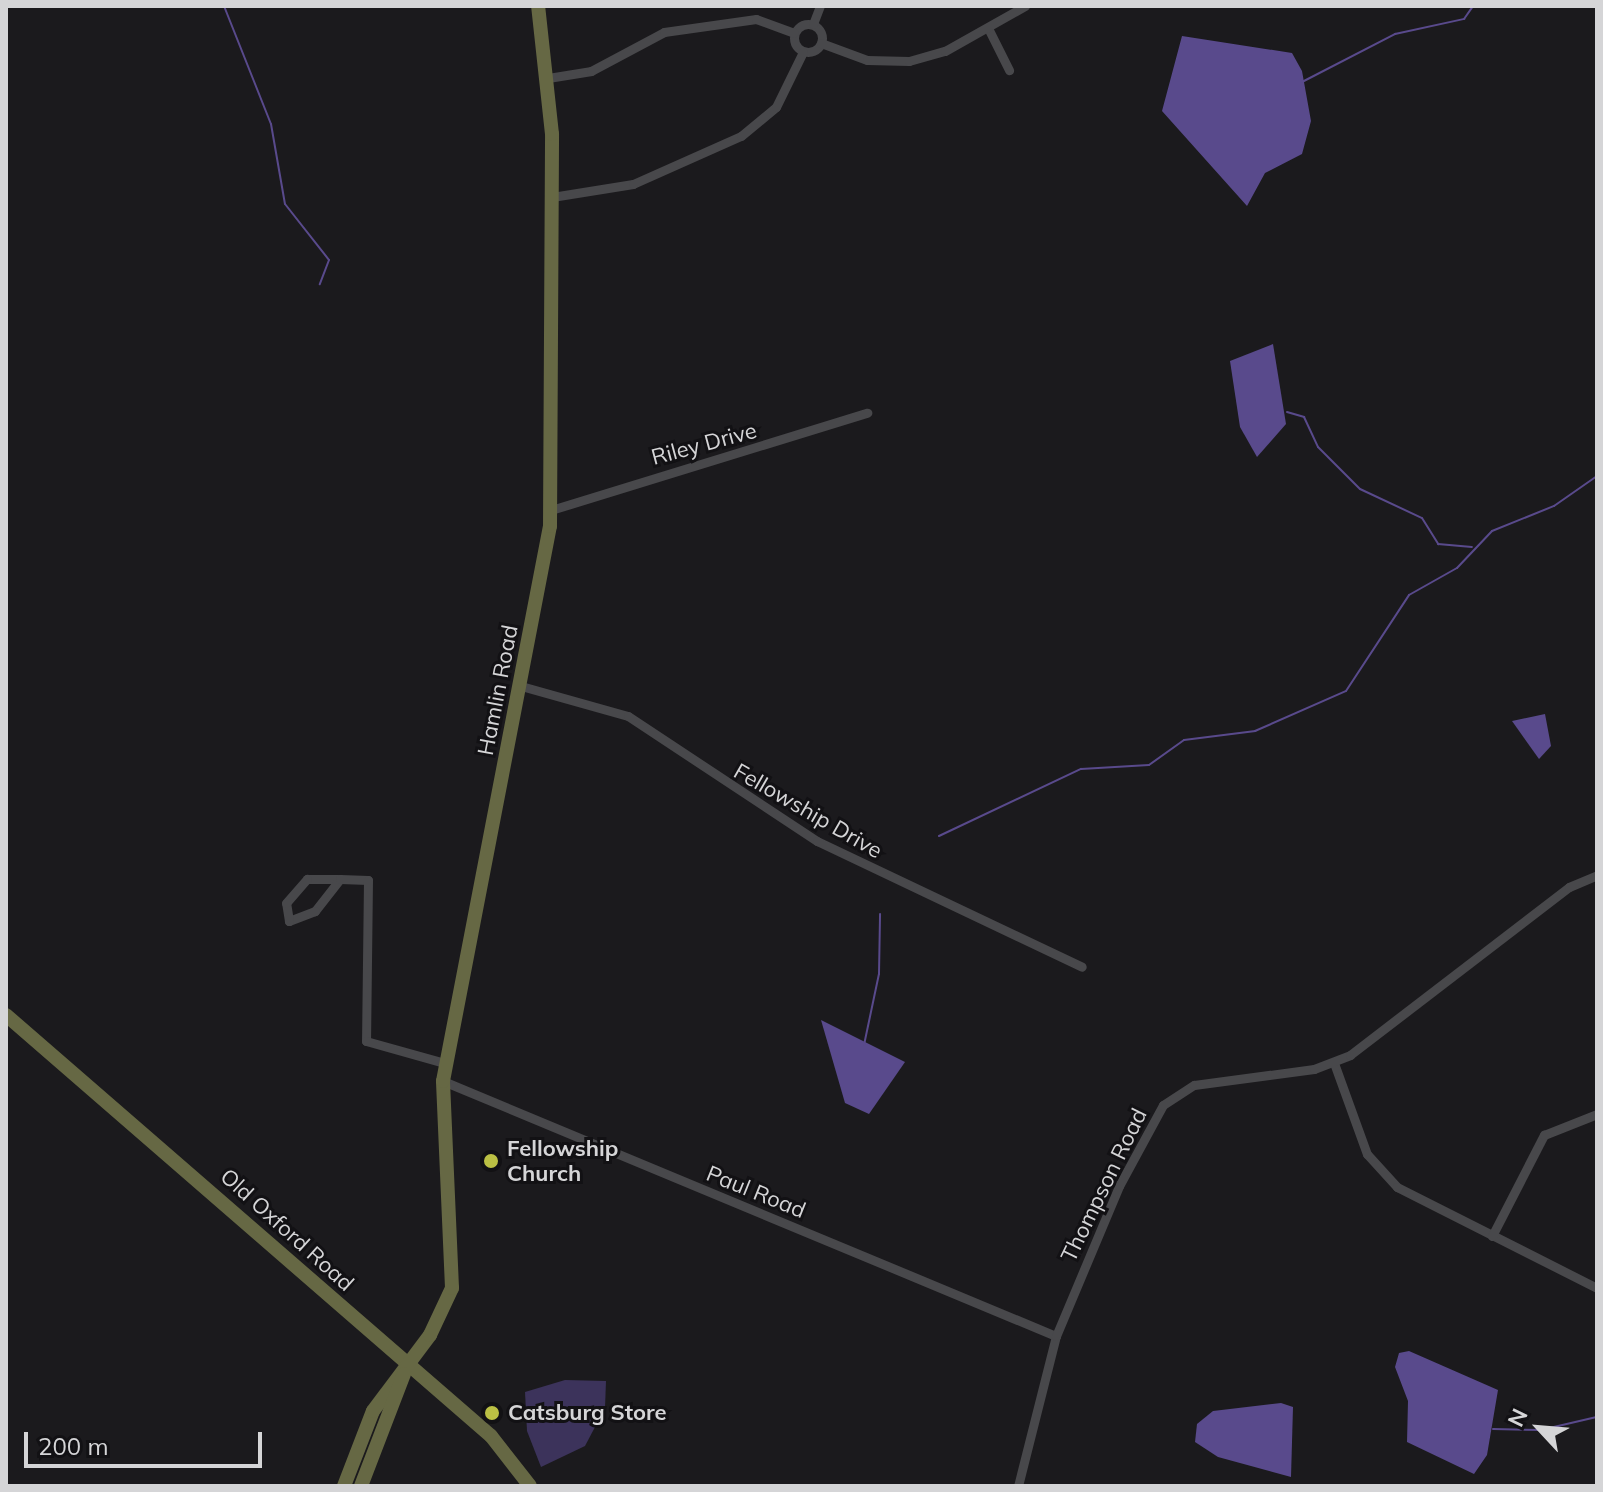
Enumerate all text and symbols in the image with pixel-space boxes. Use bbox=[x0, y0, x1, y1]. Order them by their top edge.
street label: Riley Drive bbox=[648, 417, 760, 471]
street label: Hamlin Road bbox=[472, 622, 524, 758]
street label: Fellowship Drive bbox=[729, 758, 887, 864]
street label: Thompson Road bbox=[1055, 1104, 1153, 1266]
place label: Fellowship Church bbox=[507, 1135, 618, 1186]
marker: Fellowship Church bbox=[482, 1152, 500, 1170]
street label: Paul Road bbox=[703, 1160, 809, 1224]
street label: Old Oxford Road bbox=[215, 1163, 359, 1297]
north arrow bbox=[1499, 1388, 1579, 1468]
place label: Catsburg Store bbox=[508, 1400, 666, 1426]
marker: Catsburg Store bbox=[483, 1404, 501, 1422]
text: N bbox=[1501, 1404, 1534, 1431]
scale bar bbox=[28, 1416, 266, 1466]
text: 200 m bbox=[38, 1431, 109, 1461]

